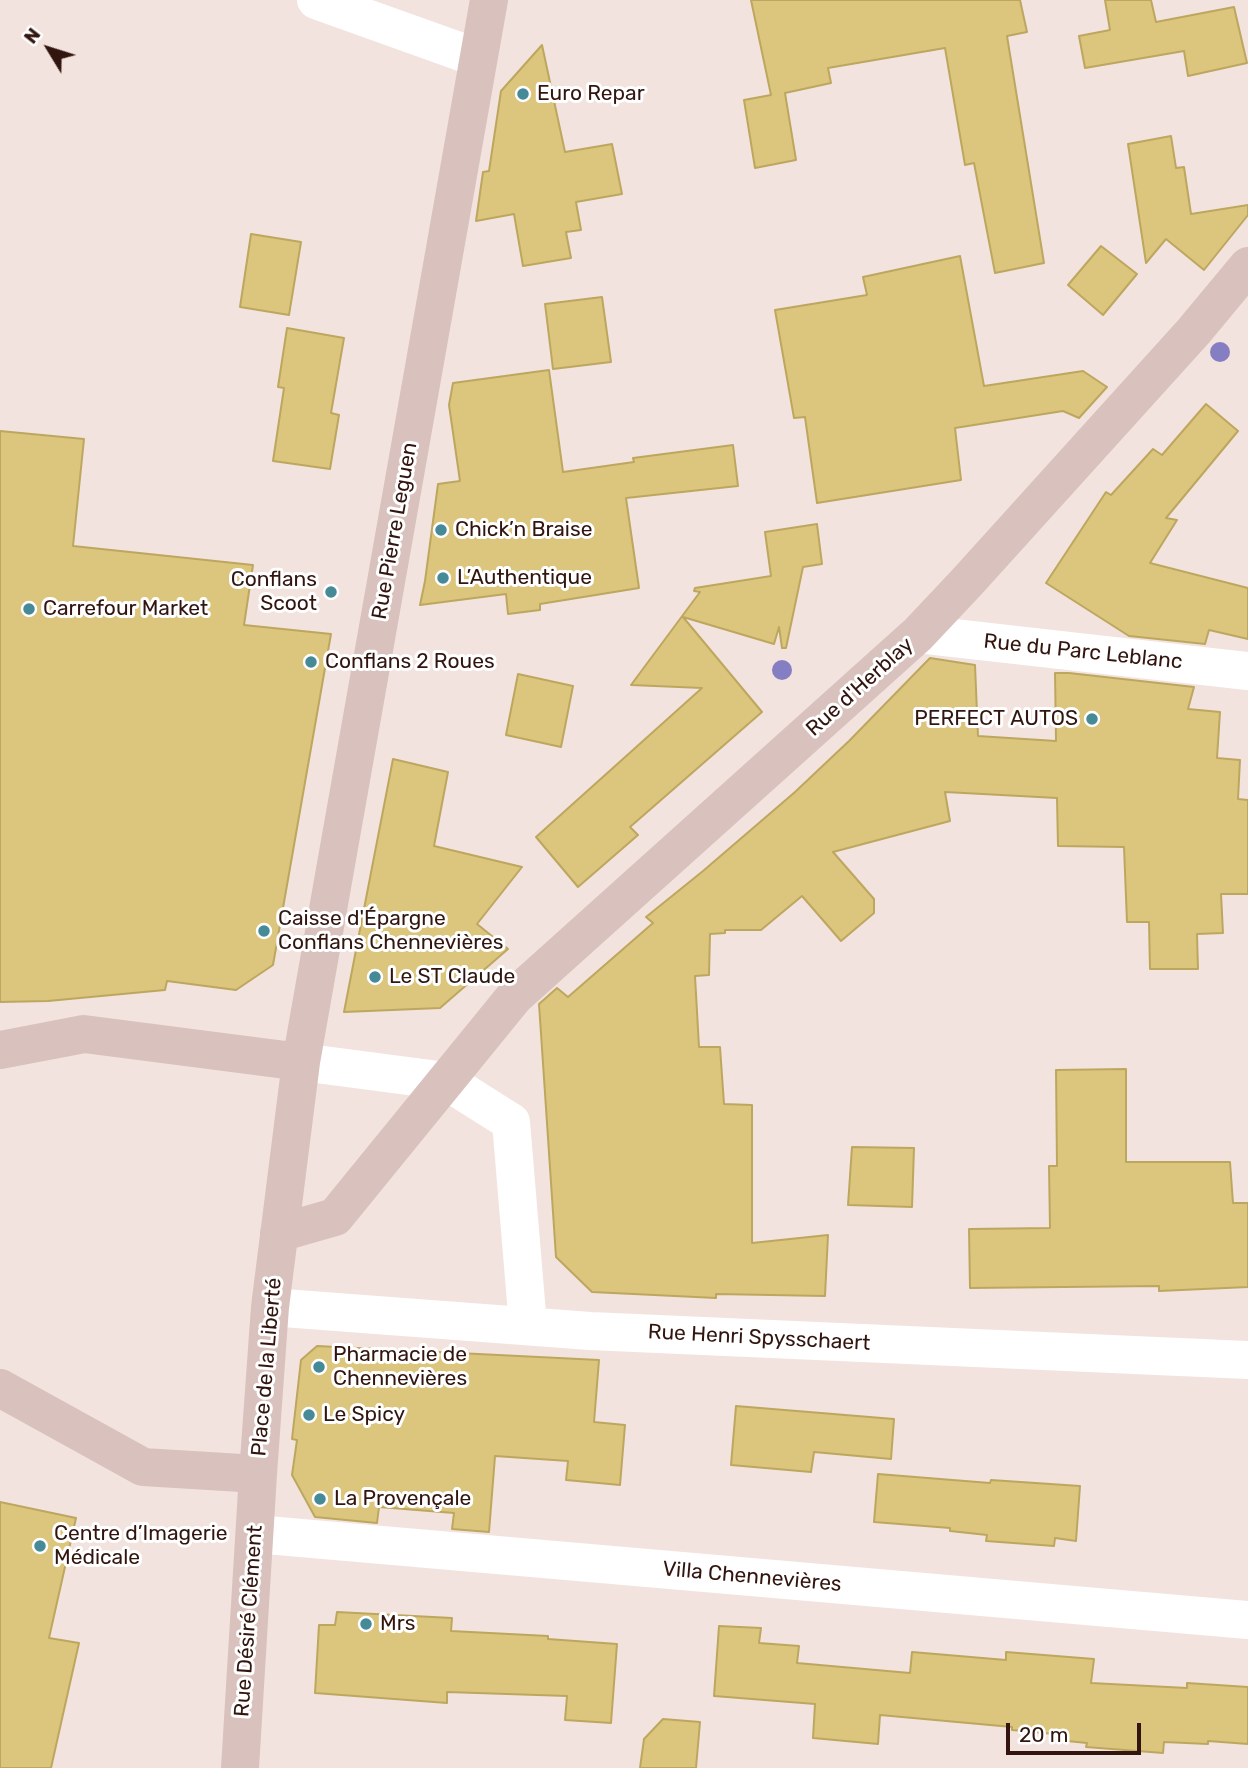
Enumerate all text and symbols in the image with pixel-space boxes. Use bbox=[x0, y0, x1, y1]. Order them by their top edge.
north arrow bbox=[14, 14, 84, 84]
text: N bbox=[19, 23, 45, 48]
place label: Euro Repar bbox=[537, 81, 645, 107]
marker: Euro Repar bbox=[515, 86, 531, 102]
street label: Rue Pierre Leguen bbox=[367, 441, 423, 621]
place label: Chick’n Braise bbox=[455, 517, 592, 543]
marker: Chick’n Braise bbox=[433, 522, 449, 538]
place label: L’Authentique bbox=[457, 565, 592, 591]
place label: Conflans Scoot bbox=[231, 567, 317, 617]
marker: L’Authentique bbox=[435, 570, 451, 586]
marker: Conflans Scoot bbox=[323, 584, 339, 600]
place label: Carrefour Market bbox=[43, 596, 208, 622]
marker: Carrefour Market bbox=[21, 601, 37, 617]
street label: Rue du Parc Leblanc bbox=[982, 629, 1184, 675]
street label: Rue d'Herblay bbox=[801, 632, 919, 742]
place label: Conflans 2 Roues bbox=[325, 649, 495, 675]
marker: Conflans 2 Roues bbox=[303, 654, 319, 670]
place label: PERFECT AUTOS bbox=[914, 706, 1078, 732]
marker: PERFECT AUTOS bbox=[1084, 711, 1100, 727]
place label: Caisse d'Épargne Conflans Chennevières bbox=[278, 906, 503, 956]
marker: Caisse d'Épargne Conflans Chennevières bbox=[256, 923, 272, 939]
place label: Le ST Claude bbox=[389, 964, 515, 990]
marker: Le ST Claude bbox=[367, 969, 383, 985]
street label: Place de la Liberté bbox=[247, 1277, 287, 1457]
street label: Rue Henri Spysschaert bbox=[647, 1320, 871, 1356]
place label: Pharmacie de Chennevières bbox=[333, 1342, 467, 1392]
marker: Pharmacie de Chennevières bbox=[311, 1359, 327, 1375]
place label: Le Spicy bbox=[323, 1402, 405, 1428]
marker: Le Spicy bbox=[301, 1407, 317, 1423]
place label: La Provençale bbox=[334, 1486, 471, 1512]
marker: La Provençale bbox=[312, 1491, 328, 1507]
place label: Centre d’Imagerie Médicale bbox=[54, 1521, 228, 1571]
street label: Rue Désiré Clément bbox=[230, 1524, 268, 1718]
marker: Centre d’Imagerie Médicale bbox=[32, 1538, 48, 1554]
street label: Villa Chennevières bbox=[661, 1557, 843, 1597]
place label: Mrs bbox=[380, 1611, 415, 1637]
marker: Mrs bbox=[358, 1616, 374, 1632]
scale bar bbox=[1010, 1708, 1145, 1752]
text: 20 m bbox=[1019, 1722, 1068, 1747]

